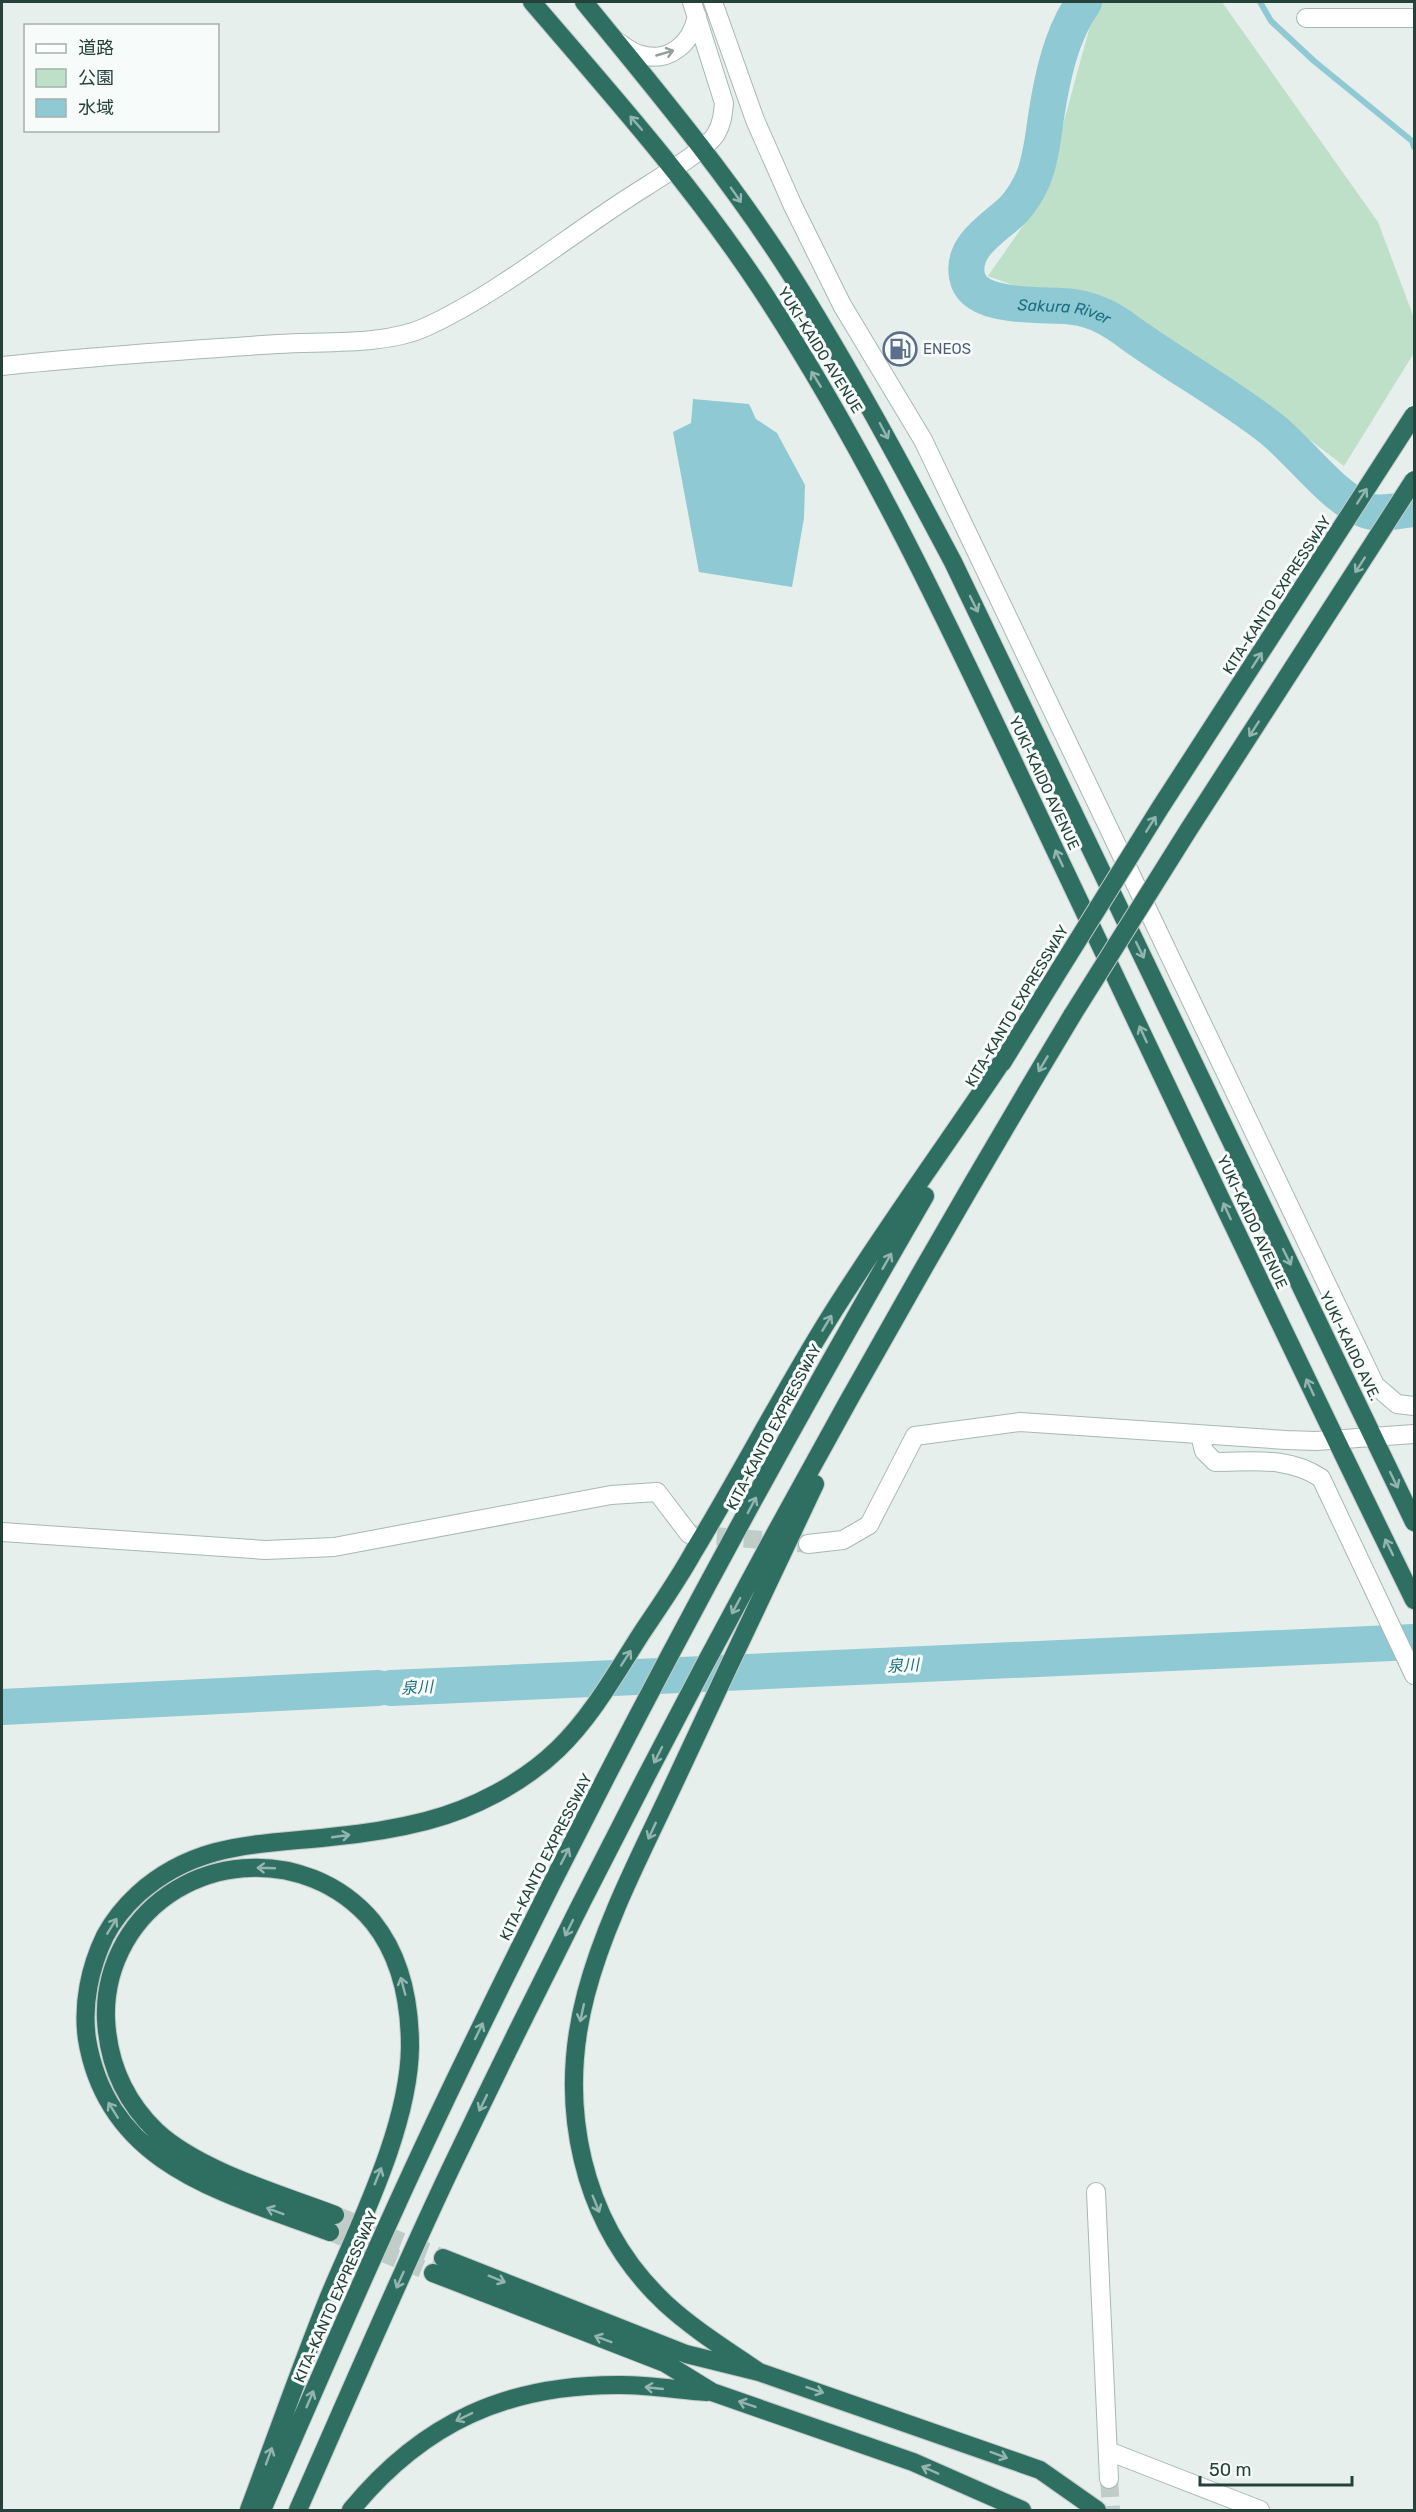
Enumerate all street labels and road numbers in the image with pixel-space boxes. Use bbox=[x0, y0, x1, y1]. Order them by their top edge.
street label: YUKI-KAIDO AVENUE bbox=[774, 284, 866, 416]
street label: KITA-KANTO EXPRESSWAY bbox=[1219, 512, 1335, 678]
street label: YUKI-KAIDO AVENUE bbox=[1005, 713, 1083, 853]
street label: KITA-KANTO EXPRESSWAY bbox=[962, 922, 1073, 1090]
street label: YUKI-KAIDO AVENUE bbox=[1213, 1152, 1291, 1292]
street label: YUKI-KAIDO AVE. bbox=[1316, 1288, 1384, 1404]
street label: KITA-KANTO EXPRESSWAY bbox=[723, 1341, 826, 1513]
street label: KITA-KANTO EXPRESSWAY bbox=[496, 1770, 596, 1944]
street label: KITA-KANTO EXPRESSWAY bbox=[290, 2208, 382, 2385]

